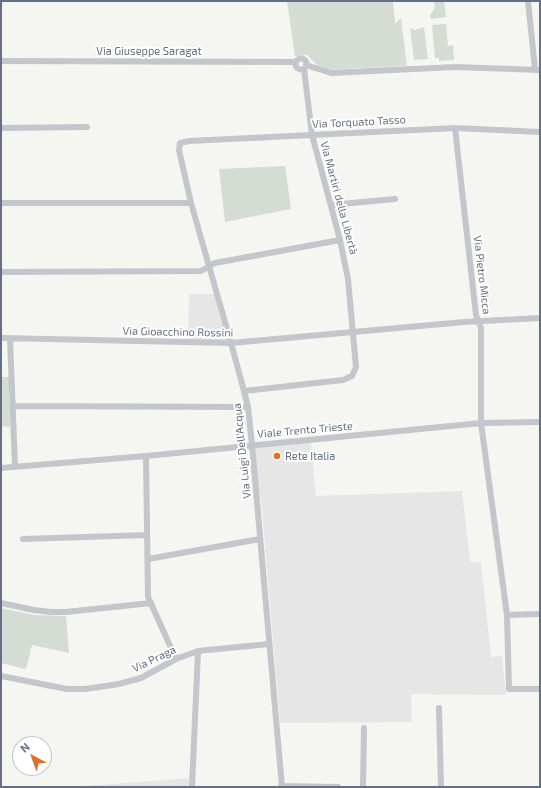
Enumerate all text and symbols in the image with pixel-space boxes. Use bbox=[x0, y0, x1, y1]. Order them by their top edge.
street label: Via Giuseppe Saragat bbox=[96, 44, 202, 58]
street label: Via Torquato Tasso bbox=[312, 113, 406, 131]
street label: Via Martiri della Libertà bbox=[317, 140, 361, 256]
street label: Via Pietro Micca bbox=[471, 235, 493, 315]
street label: Via Gioacchino Rossini bbox=[123, 324, 233, 340]
street label: Via Luigi Dell'Acqua bbox=[230, 403, 254, 499]
street label: Viale Trento Trieste bbox=[257, 419, 353, 441]
place label: Rete Italia bbox=[285, 449, 335, 463]
marker: Rete Italia bbox=[272, 451, 282, 461]
street label: Via Praga bbox=[130, 643, 178, 675]
north arrow bbox=[12, 736, 52, 776]
text: N bbox=[17, 740, 32, 755]

